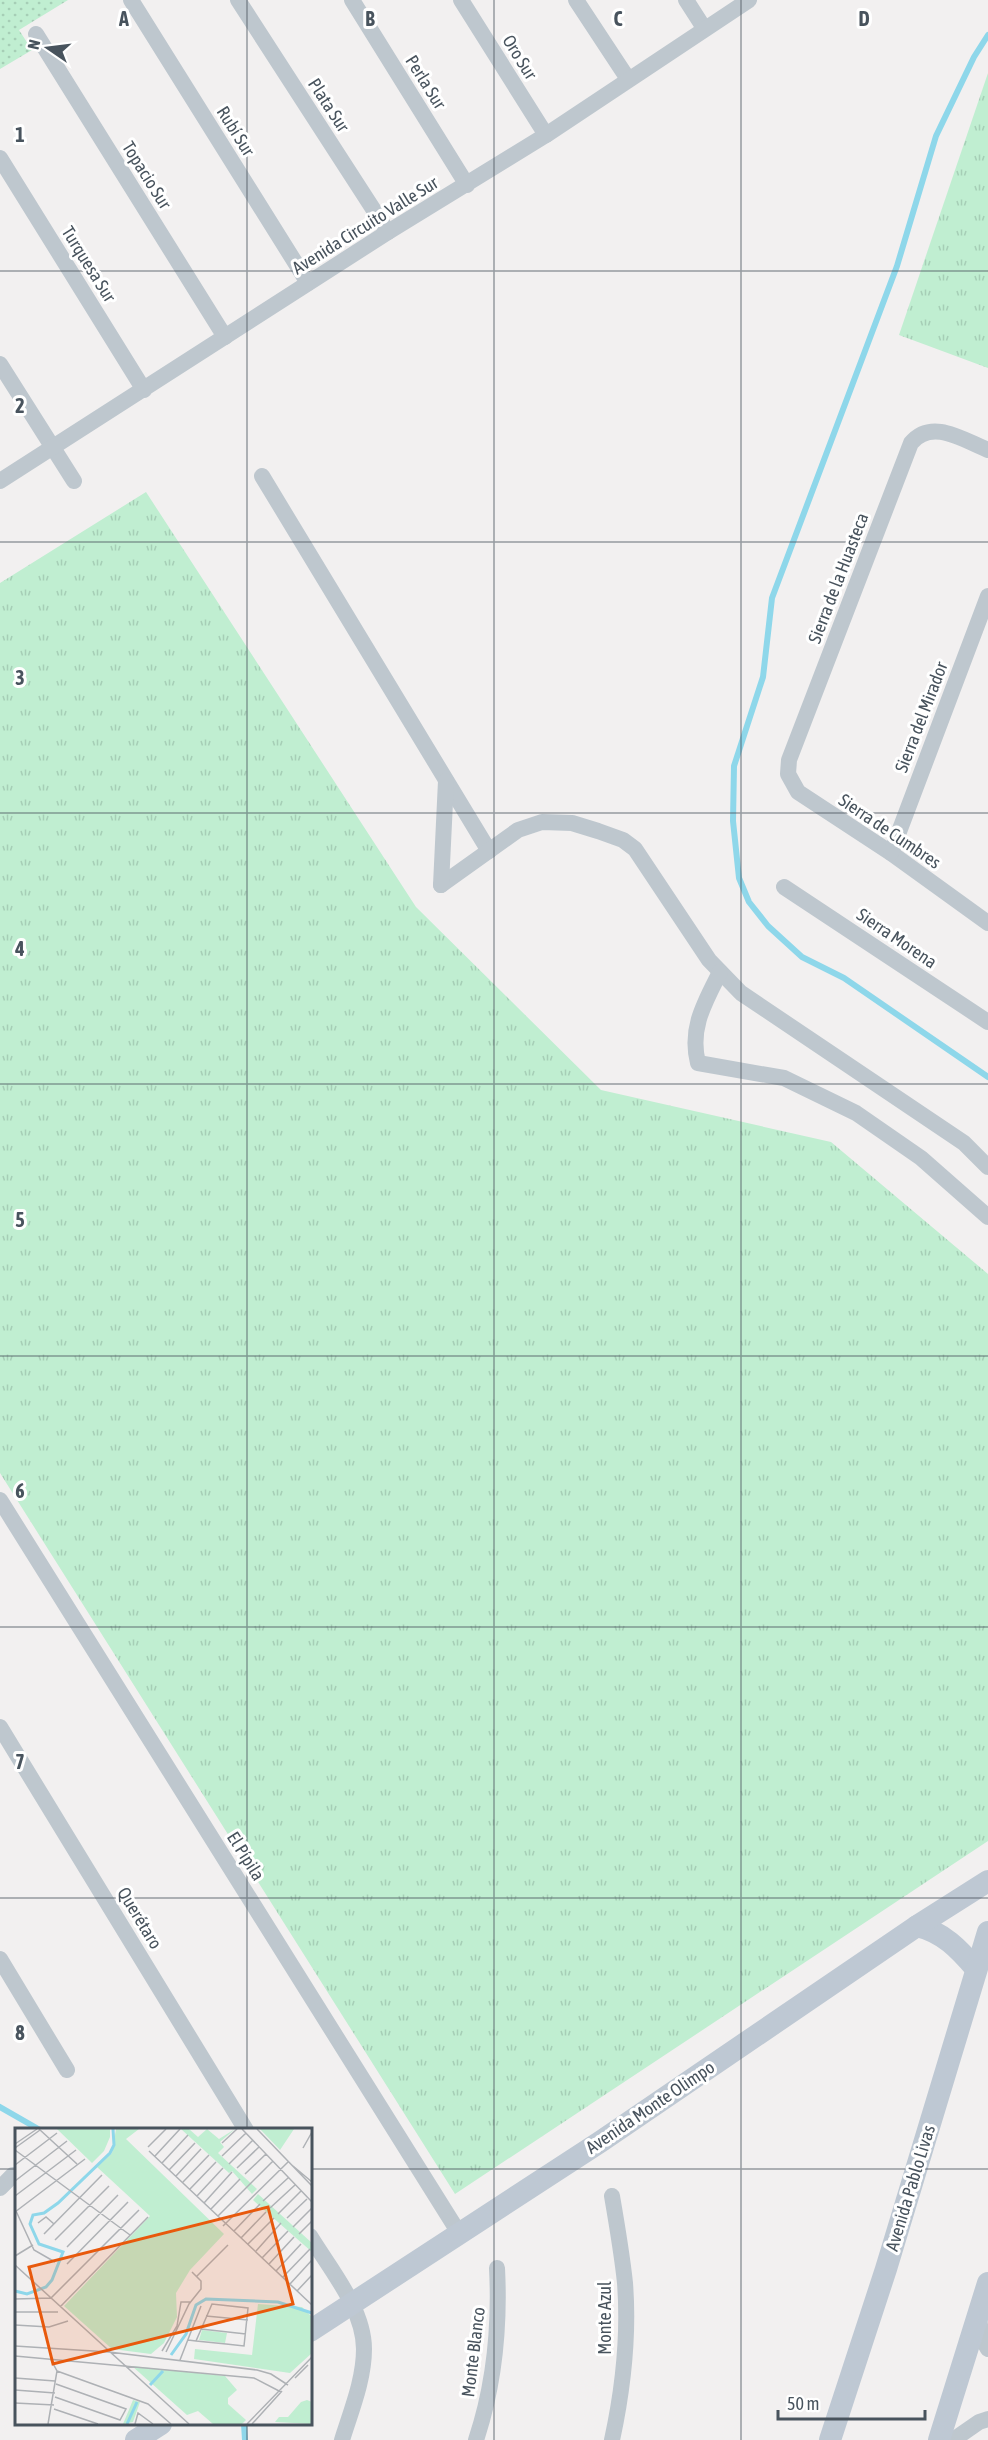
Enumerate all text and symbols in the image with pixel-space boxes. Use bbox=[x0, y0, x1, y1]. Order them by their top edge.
text: A bbox=[118, 7, 129, 30]
text: B bbox=[365, 7, 375, 30]
text: C bbox=[614, 7, 623, 30]
text: D bbox=[858, 7, 870, 30]
north arrow bbox=[18, 18, 78, 78]
street label: Oro Sur bbox=[498, 31, 542, 84]
text: N bbox=[24, 38, 43, 51]
street label: Perla Sur bbox=[401, 51, 451, 113]
street label: Plata Sur bbox=[304, 74, 354, 136]
street label: Rubí Sur bbox=[213, 102, 260, 160]
text: 1 bbox=[15, 123, 25, 146]
street label: Topacio Sur bbox=[118, 137, 176, 213]
street label: Avenida Circuito Valle Sur bbox=[288, 171, 442, 278]
street label: Turquesa Sur bbox=[58, 222, 121, 306]
text: 2 bbox=[15, 394, 25, 417]
street label: Sierra de la Huasteca bbox=[804, 510, 872, 646]
street label: Sierra del Mirador bbox=[890, 658, 952, 775]
text: 3 bbox=[15, 666, 25, 689]
street label: Sierra de Cumbres bbox=[835, 789, 945, 873]
street label: Sierra Morena bbox=[853, 904, 941, 972]
text: 4 bbox=[14, 937, 25, 960]
text: 5 bbox=[15, 1208, 25, 1231]
text: 6 bbox=[15, 1479, 25, 1502]
text: 7 bbox=[15, 1750, 25, 1773]
street label: El Pípila bbox=[223, 1828, 269, 1884]
street label: Querétaro bbox=[113, 1883, 167, 1953]
text: 8 bbox=[15, 2021, 25, 2044]
street label: Avenida Monte Olimpo bbox=[582, 2056, 718, 2158]
street label: Avenida Pablo Livas bbox=[881, 2123, 939, 2253]
inset map bbox=[15, 2128, 312, 2425]
street label: Monte Azul bbox=[594, 2281, 615, 2355]
street label: Monte Blanco bbox=[457, 2306, 489, 2398]
scale bar bbox=[778, 2383, 925, 2421]
text: 50 m bbox=[787, 2393, 819, 2414]

